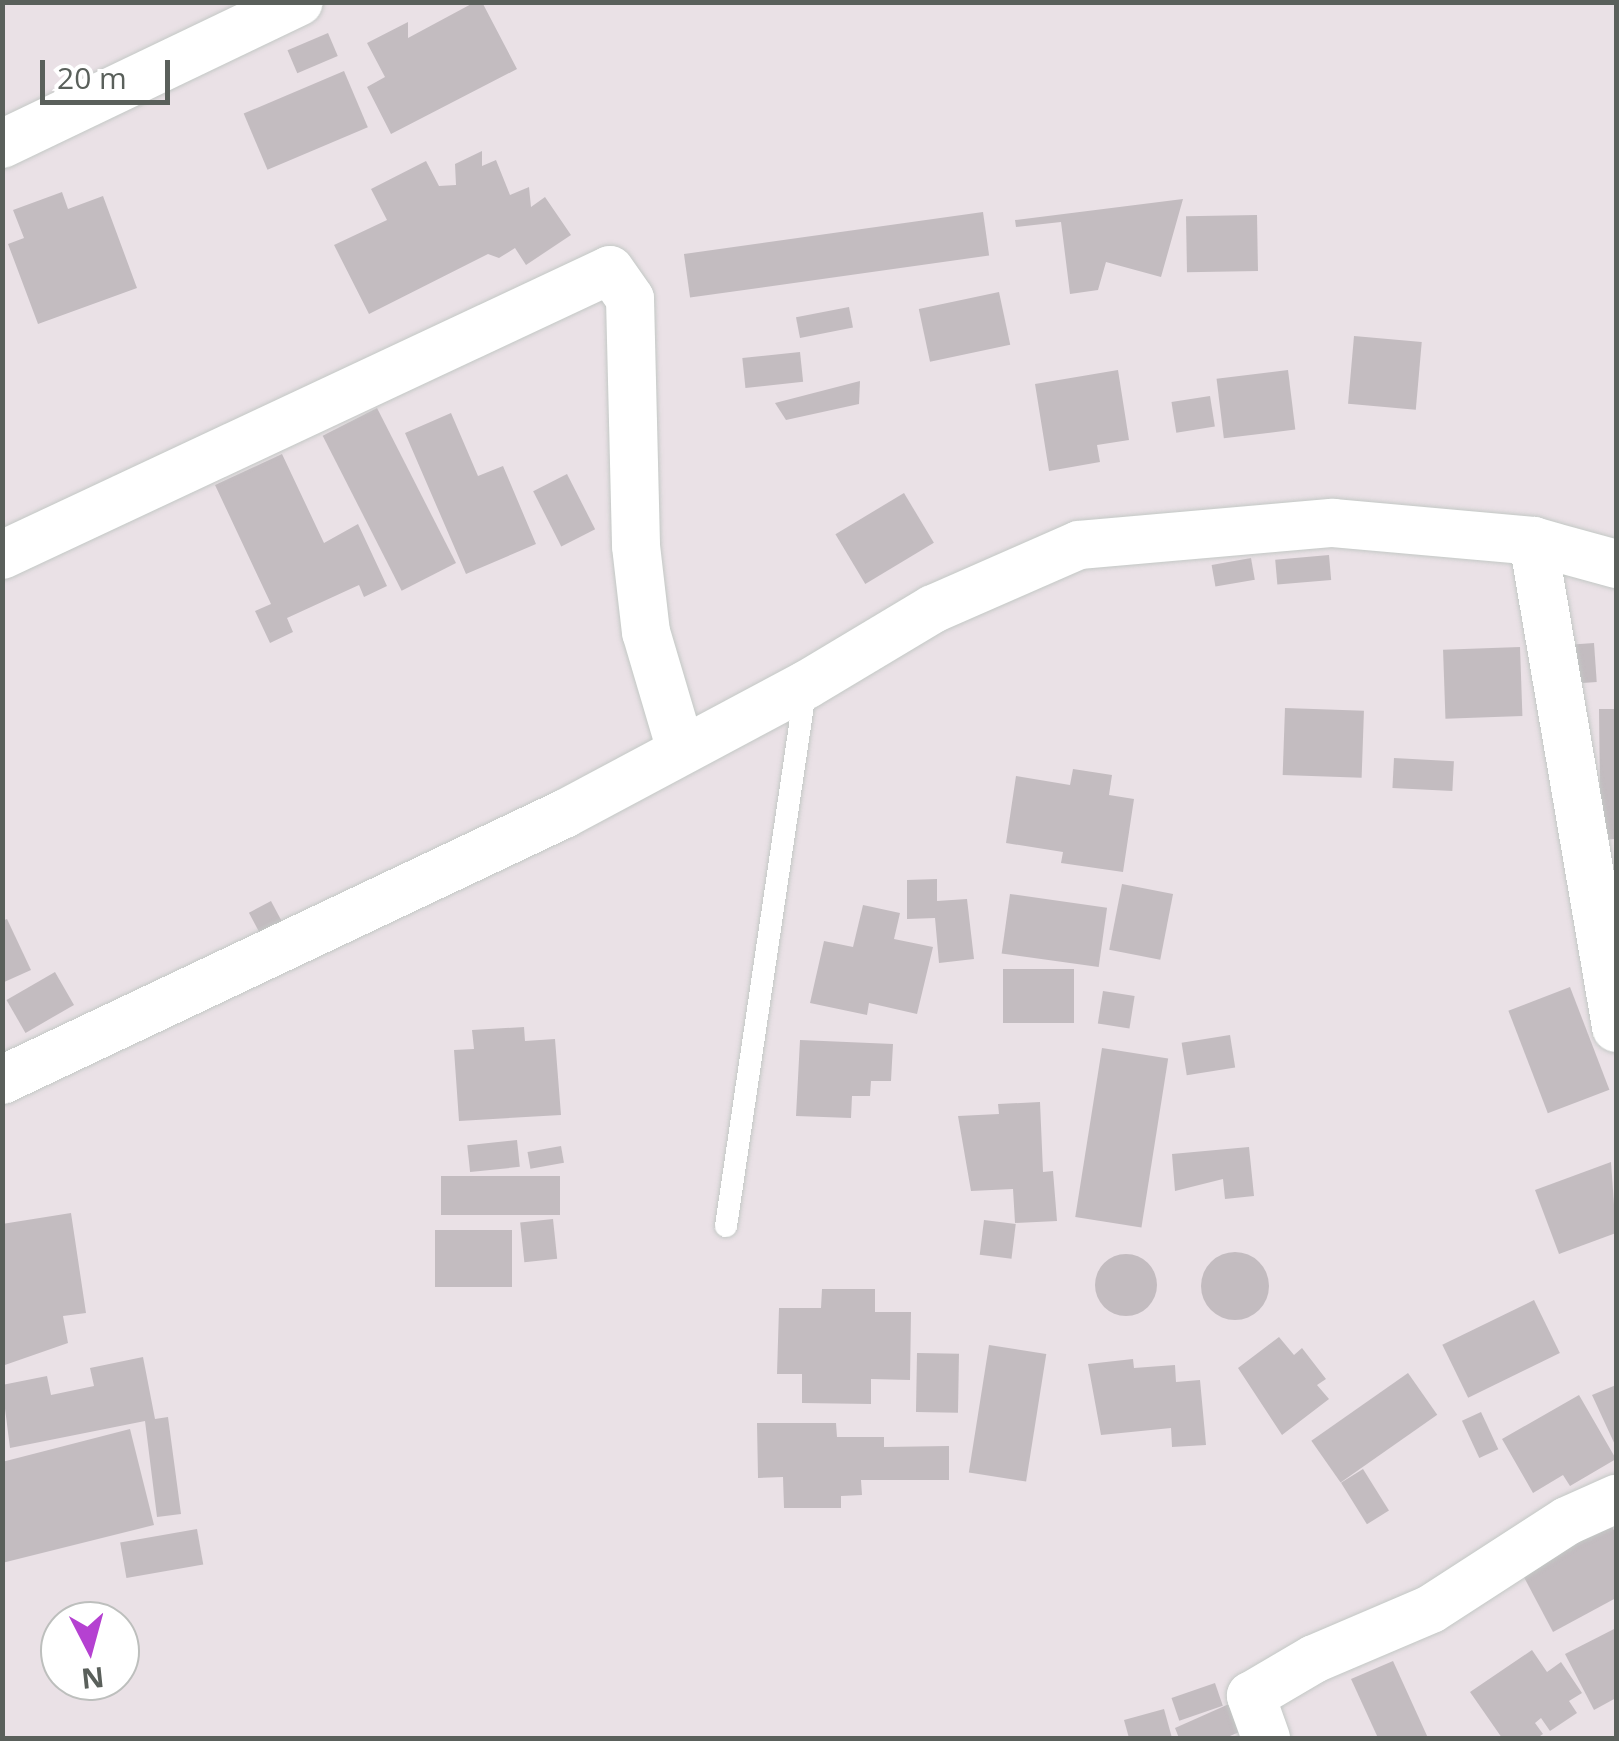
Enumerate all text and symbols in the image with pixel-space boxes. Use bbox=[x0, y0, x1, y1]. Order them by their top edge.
scale bar bbox=[45, 40, 175, 102]
text: 20 m bbox=[57, 57, 127, 98]
north arrow bbox=[40, 1601, 140, 1701]
text: N bbox=[80, 1659, 106, 1699]

